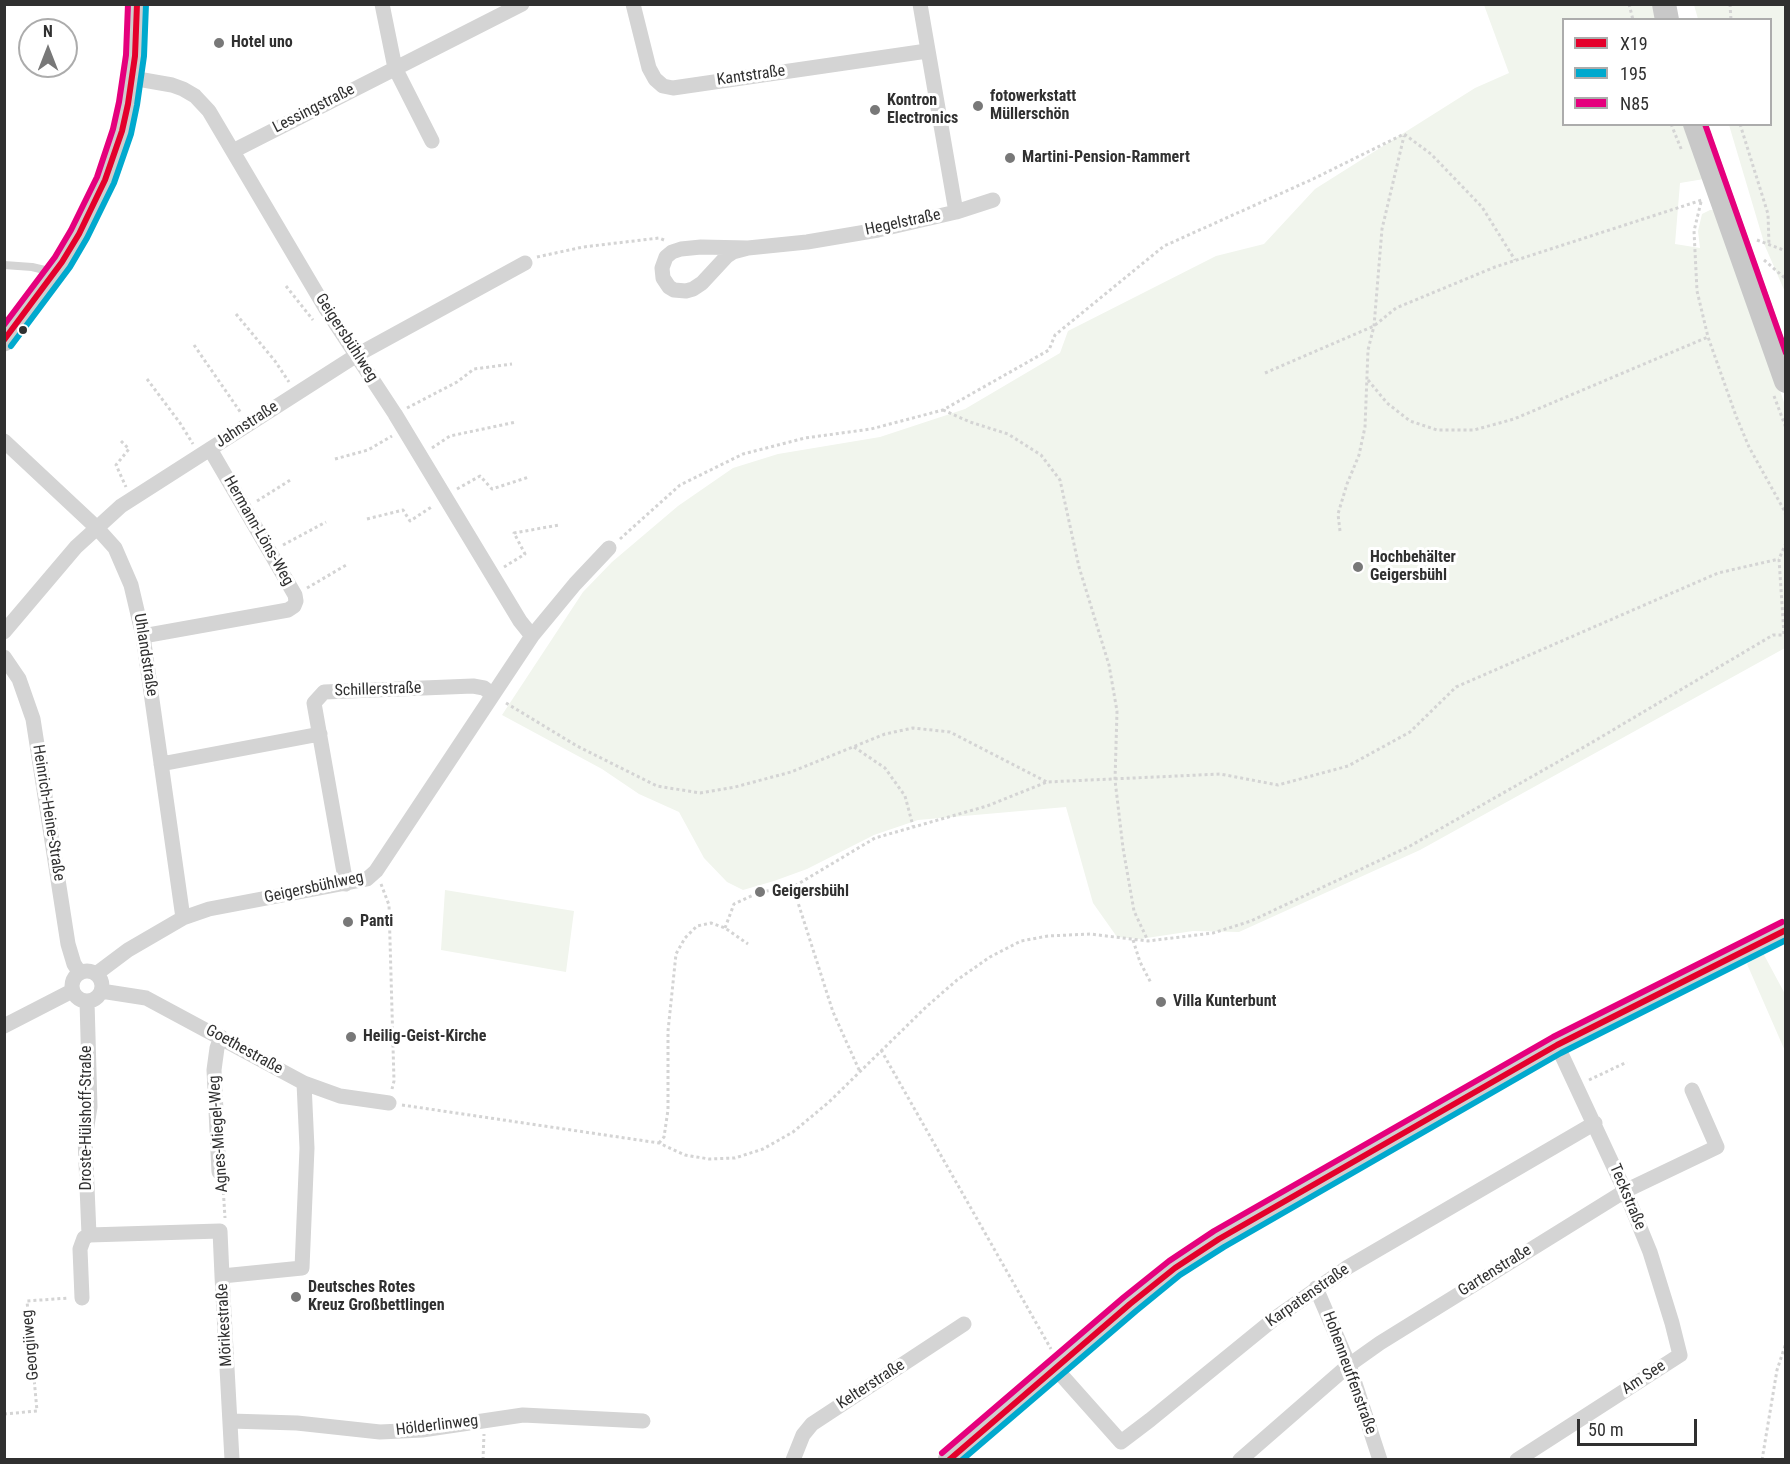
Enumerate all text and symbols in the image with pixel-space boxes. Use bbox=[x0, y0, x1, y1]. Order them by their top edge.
north arrow bbox=[18, 18, 78, 78]
legend bbox=[1562, 18, 1772, 126]
text: N bbox=[43, 22, 53, 41]
place label: Hotel uno bbox=[231, 33, 293, 53]
text: X19 bbox=[1620, 33, 1648, 54]
marker: Hotel uno bbox=[212, 36, 226, 50]
street label: Kantstraße bbox=[716, 62, 786, 90]
text: 195 bbox=[1620, 63, 1647, 84]
street label: Lessingstraße bbox=[270, 80, 358, 138]
place label: fotowerkstatt Müllerschön bbox=[990, 87, 1076, 125]
place label: Kontron Electronics bbox=[887, 91, 958, 129]
text: N85 bbox=[1620, 93, 1649, 114]
marker: fotowerkstatt Müllerschön bbox=[971, 99, 985, 113]
marker: Kontron Electronics bbox=[868, 103, 882, 117]
place label: Martini-Pension-Rammert bbox=[1022, 148, 1190, 168]
marker: Martini-Pension-Rammert bbox=[1003, 151, 1017, 165]
street label: Hegelstraße bbox=[864, 206, 942, 240]
street label: Geigersbühlweg bbox=[310, 290, 382, 386]
unlabelled marker bbox=[17, 324, 29, 336]
street label: Jahnstraße bbox=[212, 398, 282, 452]
street label: Hermann-Löns-Weg bbox=[219, 473, 297, 589]
place label: Hochbehälter Geigersbühl bbox=[1370, 548, 1456, 586]
marker: Hochbehälter Geigersbühl bbox=[1351, 560, 1365, 574]
street label: Uhlandstraße bbox=[129, 612, 161, 698]
street label: Schillerstraße bbox=[334, 679, 422, 701]
street label: Heinrich-Heine-Straße bbox=[28, 743, 68, 883]
street label: Geigersbühlweg bbox=[263, 868, 365, 908]
place label: Geigersbühl bbox=[772, 882, 849, 902]
marker: Geigersbühl bbox=[753, 885, 767, 899]
place label: Panti bbox=[360, 912, 393, 932]
marker: Panti bbox=[341, 915, 355, 929]
place label: Villa Kunterbunt bbox=[1173, 992, 1276, 1012]
marker: Villa Kunterbunt bbox=[1154, 995, 1168, 1009]
street label: Goethestraße bbox=[202, 1021, 286, 1079]
place label: Heilig-Geist-Kirche bbox=[363, 1027, 486, 1047]
marker: Heilig-Geist-Kirche bbox=[344, 1030, 358, 1044]
street label: Droste-Hülshoff-Straße bbox=[77, 1046, 97, 1190]
street label: Agnes-Miegel-Weg bbox=[205, 1075, 233, 1193]
street label: Teckstraße bbox=[1605, 1161, 1649, 1233]
street label: Gartenstraße bbox=[1455, 1241, 1535, 1301]
street label: Karpatenstraße bbox=[1263, 1260, 1353, 1332]
place label: Deutsches Rotes Kreuz Großbettlingen bbox=[308, 1278, 445, 1316]
street label: Mörikestraße bbox=[213, 1283, 237, 1367]
marker: Deutsches Rotes Kreuz Großbettlingen bbox=[289, 1290, 303, 1304]
street label: Georgiiweg bbox=[18, 1309, 44, 1381]
street label: Hohenneuffenstraße bbox=[1318, 1309, 1380, 1437]
street label: Kelterstraße bbox=[834, 1356, 908, 1414]
street label: Am See bbox=[1619, 1357, 1669, 1399]
scale bar bbox=[1580, 1407, 1700, 1445]
street label: Hölderlinweg bbox=[395, 1411, 479, 1441]
text: 50 m bbox=[1588, 1419, 1623, 1440]

